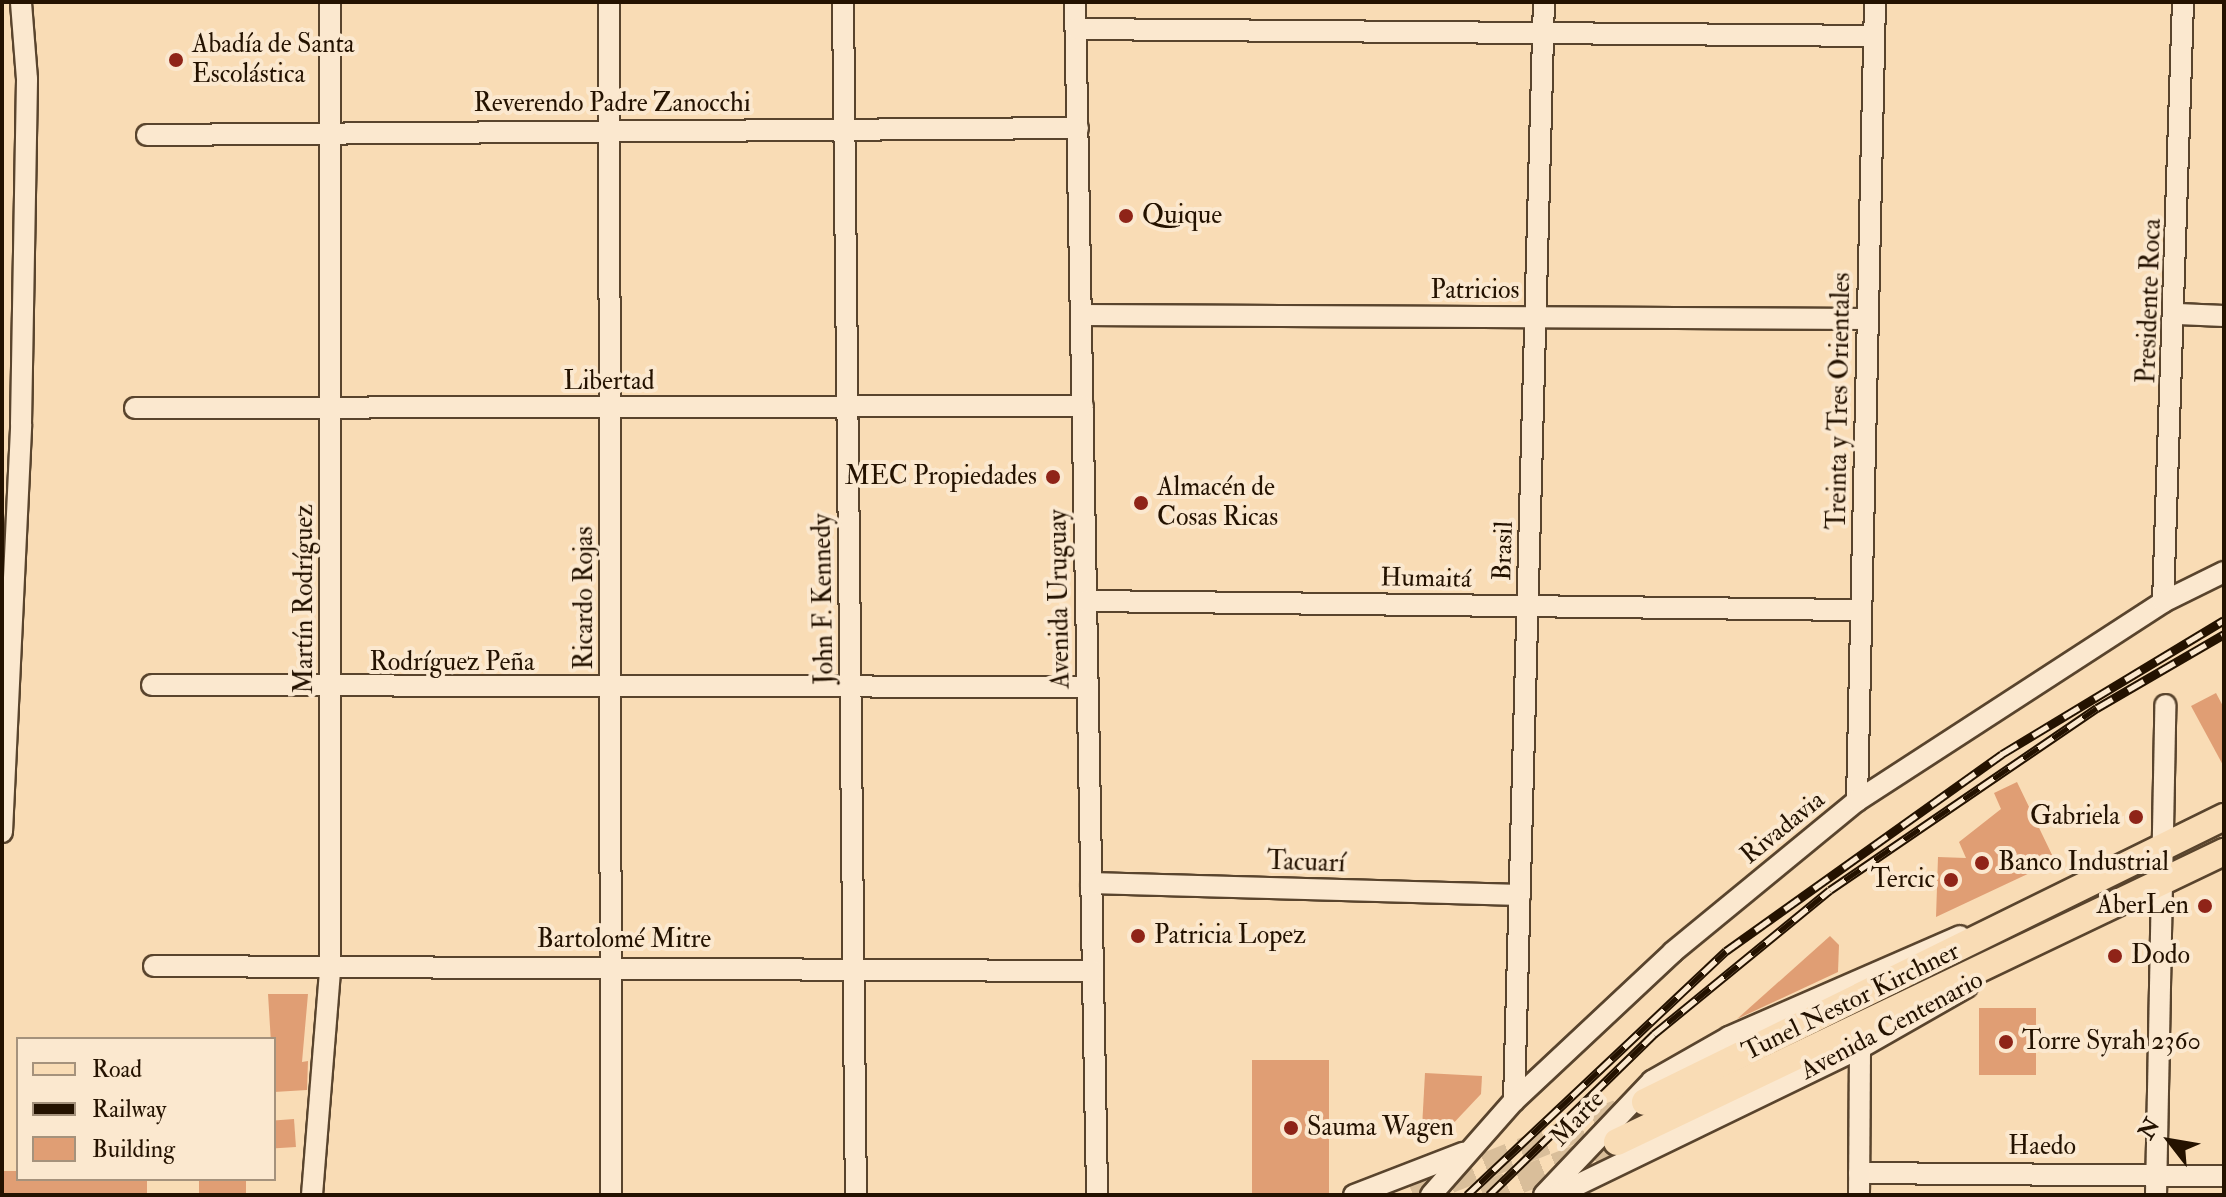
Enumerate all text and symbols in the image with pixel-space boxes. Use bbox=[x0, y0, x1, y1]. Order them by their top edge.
place label: Abadía de Santa Escolástica bbox=[192, 29, 354, 90]
marker: Abadía de Santa Escolástica bbox=[167, 51, 185, 69]
street label: Reverendo Padre Zanocchi bbox=[473, 88, 751, 120]
place label: Quique bbox=[1142, 200, 1222, 232]
marker: Quique bbox=[1117, 207, 1135, 225]
street label: Presidente Roca bbox=[2132, 218, 2168, 384]
street label: Treinta y Tres Orientales bbox=[1822, 272, 1858, 530]
street label: Patricios bbox=[1431, 275, 1519, 307]
street label: Libertad bbox=[564, 366, 654, 398]
place label: MEC Propiedades bbox=[845, 461, 1037, 493]
marker: MEC Propiedades bbox=[1044, 468, 1062, 486]
place label: Almacén de Cosas Ricas bbox=[1157, 472, 1278, 534]
marker: Almacén de Cosas Ricas bbox=[1132, 494, 1150, 512]
street label: Martín Rodríguez bbox=[289, 504, 321, 694]
street label: Avenida Uruguay bbox=[1043, 509, 1077, 689]
street label: John F. Kennedy bbox=[807, 513, 841, 685]
street label: Brasil bbox=[1487, 521, 1521, 581]
street label: Ricardo Rojas bbox=[569, 526, 601, 670]
street label: Humaitá bbox=[1380, 563, 1472, 595]
street label: Rodríguez Peña bbox=[369, 647, 535, 679]
street label: Rivadavia bbox=[1735, 785, 1831, 871]
place label: Gabriela bbox=[2030, 801, 2120, 833]
marker: Gabriela bbox=[2127, 808, 2145, 826]
street label: Tacuarí bbox=[1266, 846, 1346, 880]
place label: Banco Industrial bbox=[1998, 847, 2169, 879]
marker: Banco Industrial bbox=[1973, 854, 1991, 872]
place label: Tercic bbox=[1871, 864, 1935, 896]
marker: Tercic bbox=[1942, 871, 1960, 889]
place label: AberLen bbox=[2096, 890, 2189, 922]
marker: AberLen bbox=[2196, 897, 2214, 915]
place label: Patricia Lopez bbox=[1154, 920, 1306, 952]
street label: Bartolomé Mitre bbox=[537, 924, 711, 956]
marker: Patricia Lopez bbox=[1129, 927, 1147, 945]
street label: Tunel Nestor Kirchner bbox=[1737, 936, 1965, 1068]
place label: Dodo bbox=[2131, 940, 2190, 972]
marker: Dodo bbox=[2106, 947, 2124, 965]
street label: Avenida Centenario bbox=[1795, 965, 1989, 1087]
place label: Torre Syrah 2360 bbox=[2022, 1026, 2201, 1058]
marker: Torre Syrah 2360 bbox=[1997, 1033, 2015, 1051]
legend bbox=[16, 1037, 276, 1181]
text: Road bbox=[92, 1054, 142, 1085]
street label: Marte bbox=[1545, 1085, 1611, 1153]
text: Railway bbox=[92, 1094, 166, 1125]
north arrow bbox=[2130, 1101, 2210, 1181]
place label: Sauma Wagen bbox=[1307, 1112, 1454, 1144]
text: N bbox=[2132, 1113, 2166, 1144]
marker: Sauma Wagen bbox=[1282, 1119, 1300, 1137]
street label: Haedo bbox=[2008, 1131, 2076, 1163]
text: Building bbox=[92, 1134, 175, 1165]

